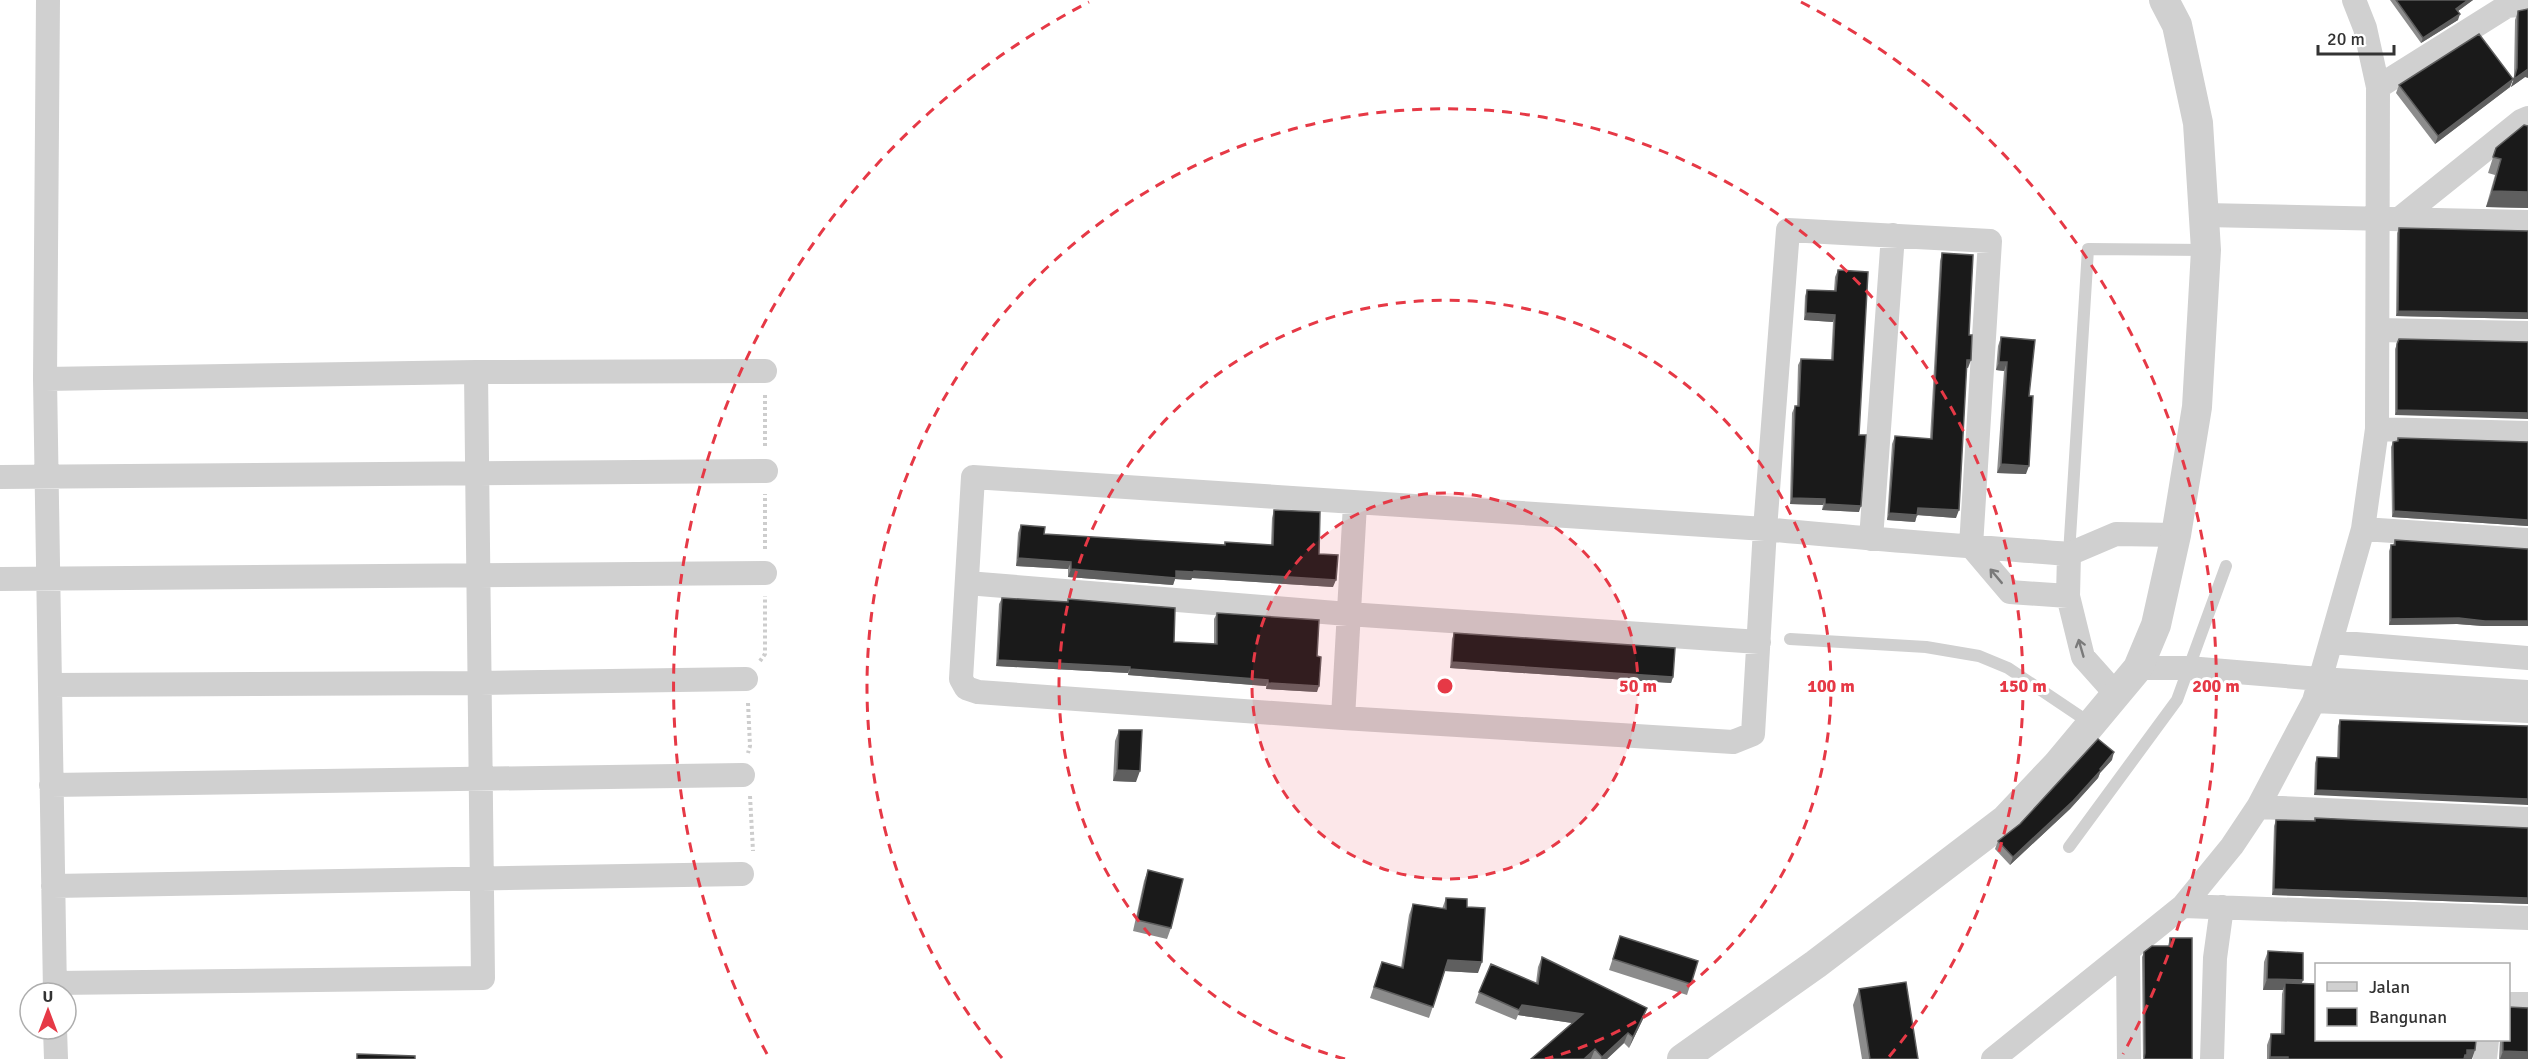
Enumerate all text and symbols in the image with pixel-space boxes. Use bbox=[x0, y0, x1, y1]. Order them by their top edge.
scale bar bbox=[2318, 18, 2394, 56]
text: 20 m bbox=[2327, 28, 2365, 50]
one-way arrow bbox=[1989, 569, 2003, 584]
one-way arrow bbox=[2075, 639, 2086, 658]
text: 50 m bbox=[1619, 675, 1657, 697]
text: 100 m bbox=[1807, 675, 1855, 697]
text: 150 m bbox=[1999, 675, 2047, 697]
text: 200 m bbox=[2192, 675, 2240, 697]
centre of rings bbox=[1435, 676, 1455, 696]
legend bbox=[2315, 963, 2510, 1041]
text: Jalan bbox=[2369, 976, 2410, 998]
north arrow bbox=[18, 981, 78, 1041]
text: U bbox=[43, 987, 53, 1007]
text: Bangunan bbox=[2369, 1006, 2447, 1028]

